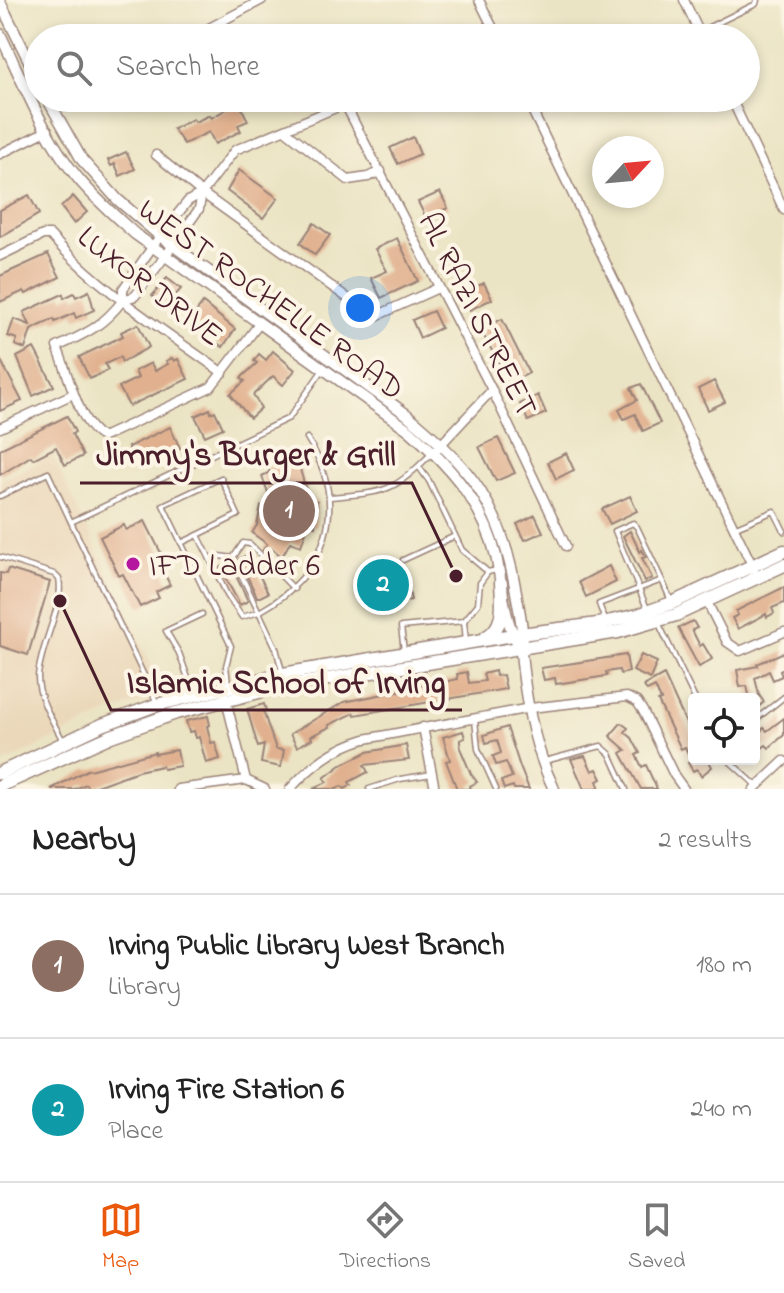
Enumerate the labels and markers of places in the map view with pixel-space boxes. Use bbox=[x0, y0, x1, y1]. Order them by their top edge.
callout: Jimmy's Burger & Grill bbox=[80, 425, 412, 483]
pin: 1 bbox=[263, 481, 315, 541]
place label: IFD Ladder 6 bbox=[149, 544, 320, 591]
marker: IFD Ladder 6 bbox=[124, 555, 142, 573]
pin: 2 bbox=[357, 555, 409, 615]
callout: Islamic School of Irving bbox=[111, 652, 462, 710]

